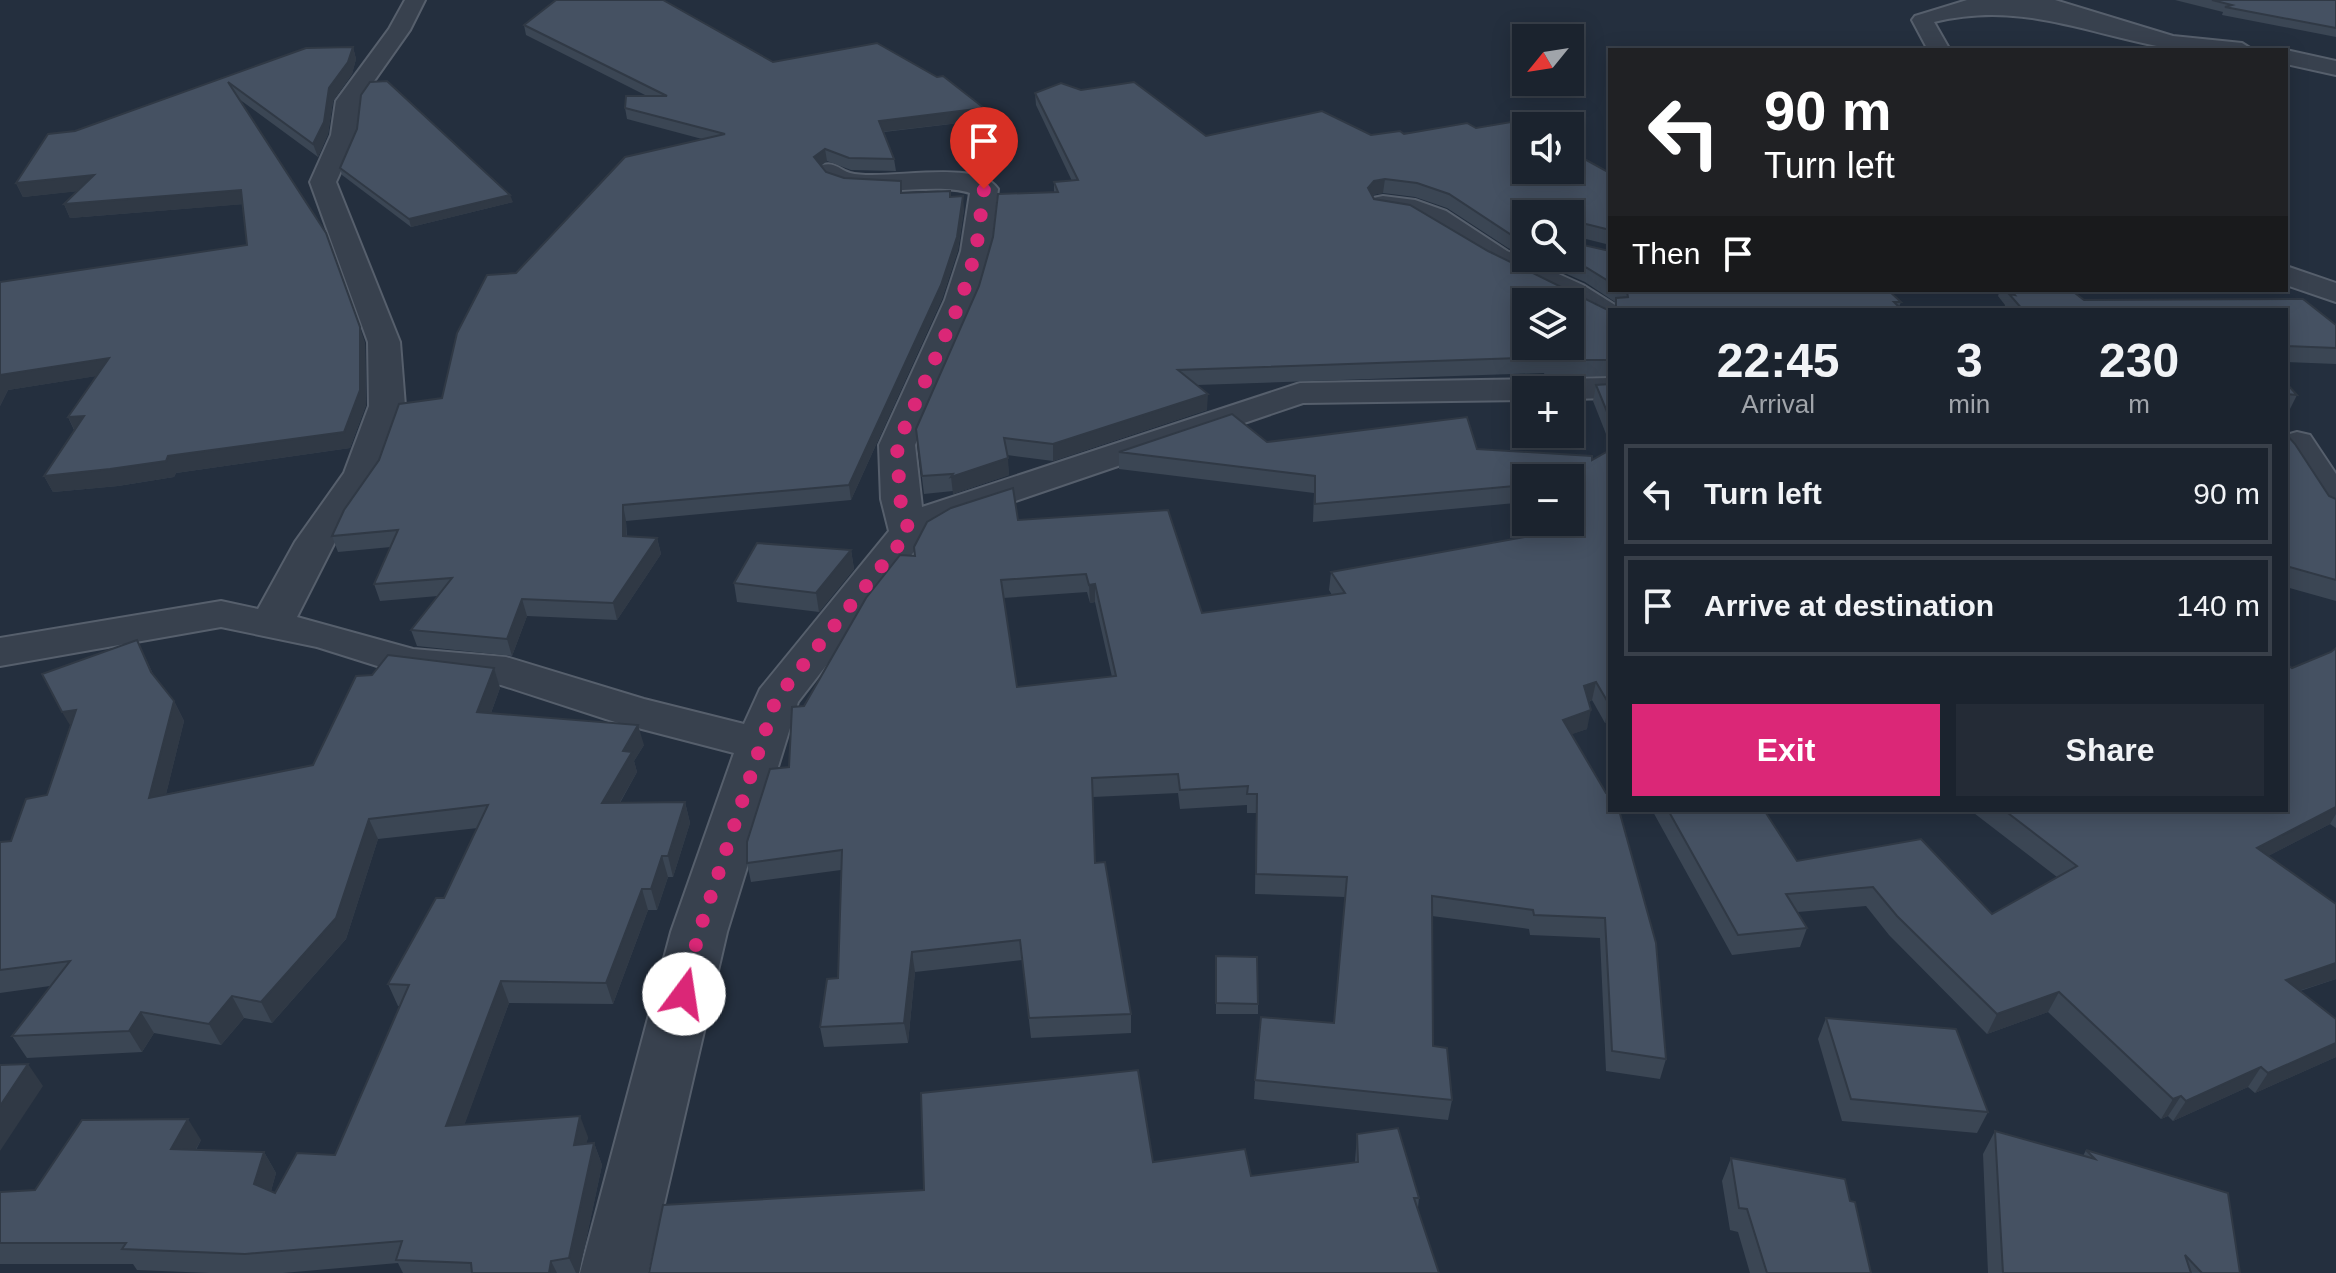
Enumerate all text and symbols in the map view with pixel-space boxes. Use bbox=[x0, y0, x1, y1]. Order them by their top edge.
north arrow bbox=[1512, 24, 1584, 96]
map controls bbox=[1512, 24, 1584, 536]
text: 90 m bbox=[1764, 79, 1892, 142]
icon: left bbox=[1632, 80, 1736, 184]
pin bbox=[950, 107, 1018, 189]
button: sound bbox=[1512, 112, 1584, 184]
icon: arrive bbox=[962, 119, 1006, 163]
text: Turn left bbox=[1764, 145, 1895, 186]
button: search bbox=[1512, 200, 1584, 272]
icon: arrive bbox=[1716, 232, 1760, 276]
text: Then bbox=[1632, 237, 1700, 270]
button: layers bbox=[1512, 288, 1584, 360]
text: 22:45 bbox=[1717, 334, 1840, 387]
text: 3 bbox=[1956, 334, 1983, 387]
text: 230 bbox=[2099, 334, 2179, 387]
button: + bbox=[1512, 376, 1584, 448]
text: Arrival bbox=[1741, 389, 1815, 419]
text: min bbox=[1948, 389, 1990, 419]
text: m bbox=[2128, 389, 2150, 419]
button: − bbox=[1512, 464, 1584, 536]
icon: left bbox=[1636, 472, 1680, 516]
text: Turn left bbox=[1704, 477, 1822, 510]
text: 90 m bbox=[2193, 477, 2260, 510]
icon: arrive bbox=[1636, 584, 1680, 628]
text: Arrive at destination bbox=[1704, 589, 1994, 622]
text: 140 m bbox=[2177, 589, 2260, 622]
button: Exit bbox=[1632, 704, 1940, 796]
button: Share bbox=[1956, 704, 2264, 796]
position arrow bbox=[642, 952, 726, 1036]

